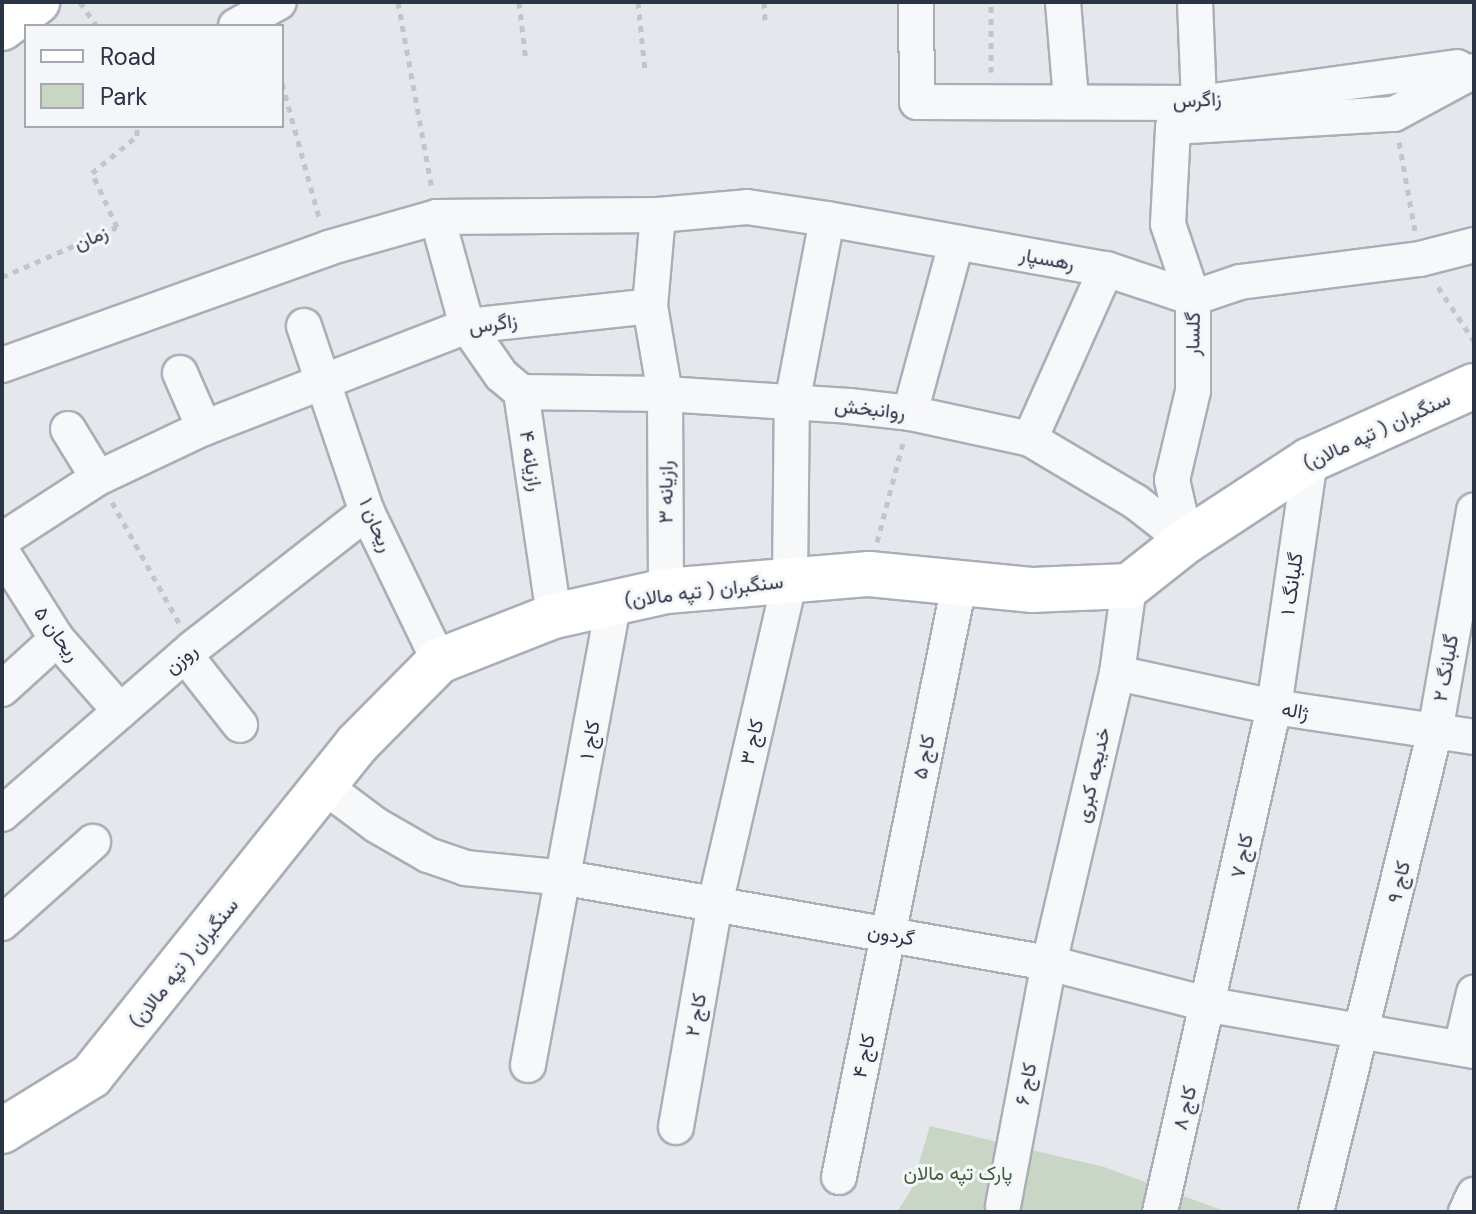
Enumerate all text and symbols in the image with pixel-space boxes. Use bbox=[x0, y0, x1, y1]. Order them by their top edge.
legend bbox=[24, 24, 284, 128]
text: Road bbox=[100, 41, 156, 72]
text: Park bbox=[100, 81, 147, 112]
street label: زاگرس bbox=[1172, 87, 1222, 113]
street label: زمان bbox=[70, 220, 112, 256]
street label: رهسپار bbox=[1018, 242, 1076, 276]
street label: زاگرس bbox=[467, 309, 519, 339]
street label: گلسار bbox=[1181, 312, 1205, 356]
street label: سنگبران ( تپه مالان) bbox=[1300, 386, 1454, 476]
street label: روانبخش bbox=[833, 393, 907, 425]
street label: رازیانه ۴ bbox=[514, 429, 548, 493]
street label: رازیانه ۳ bbox=[654, 461, 678, 523]
street label: ریحان ۱ bbox=[354, 494, 398, 556]
street label: گلبانگ ۱ bbox=[1276, 551, 1308, 617]
street label: سنگبران ( تپه مالان) bbox=[623, 569, 785, 613]
street label: ریحان ۵ bbox=[29, 602, 85, 666]
street label: گلبانگ ۲ bbox=[1428, 633, 1464, 703]
street label: روزن bbox=[160, 638, 202, 680]
street label: ژاله bbox=[1280, 697, 1310, 725]
street label: کاج ۳ bbox=[735, 717, 769, 767]
street label: کاج ۱ bbox=[575, 719, 605, 761]
street label: خدیجه کبری bbox=[1070, 725, 1116, 825]
street label: کاج ۵ bbox=[908, 733, 940, 781]
street label: کاج ۷ bbox=[1226, 832, 1258, 880]
street label: کاج ۹ bbox=[1383, 859, 1415, 905]
street label: سنگبران ( تپه مالان) bbox=[124, 893, 244, 1033]
street label: گردون bbox=[866, 919, 916, 951]
street label: کاج ۲ bbox=[680, 992, 712, 1038]
street label: کاج ۴ bbox=[848, 1032, 880, 1080]
street label: کاج ۶ bbox=[1010, 1061, 1042, 1107]
street label: کاج ۸ bbox=[1168, 1084, 1202, 1132]
park label: پارک تپه مالان bbox=[903, 1161, 1013, 1185]

